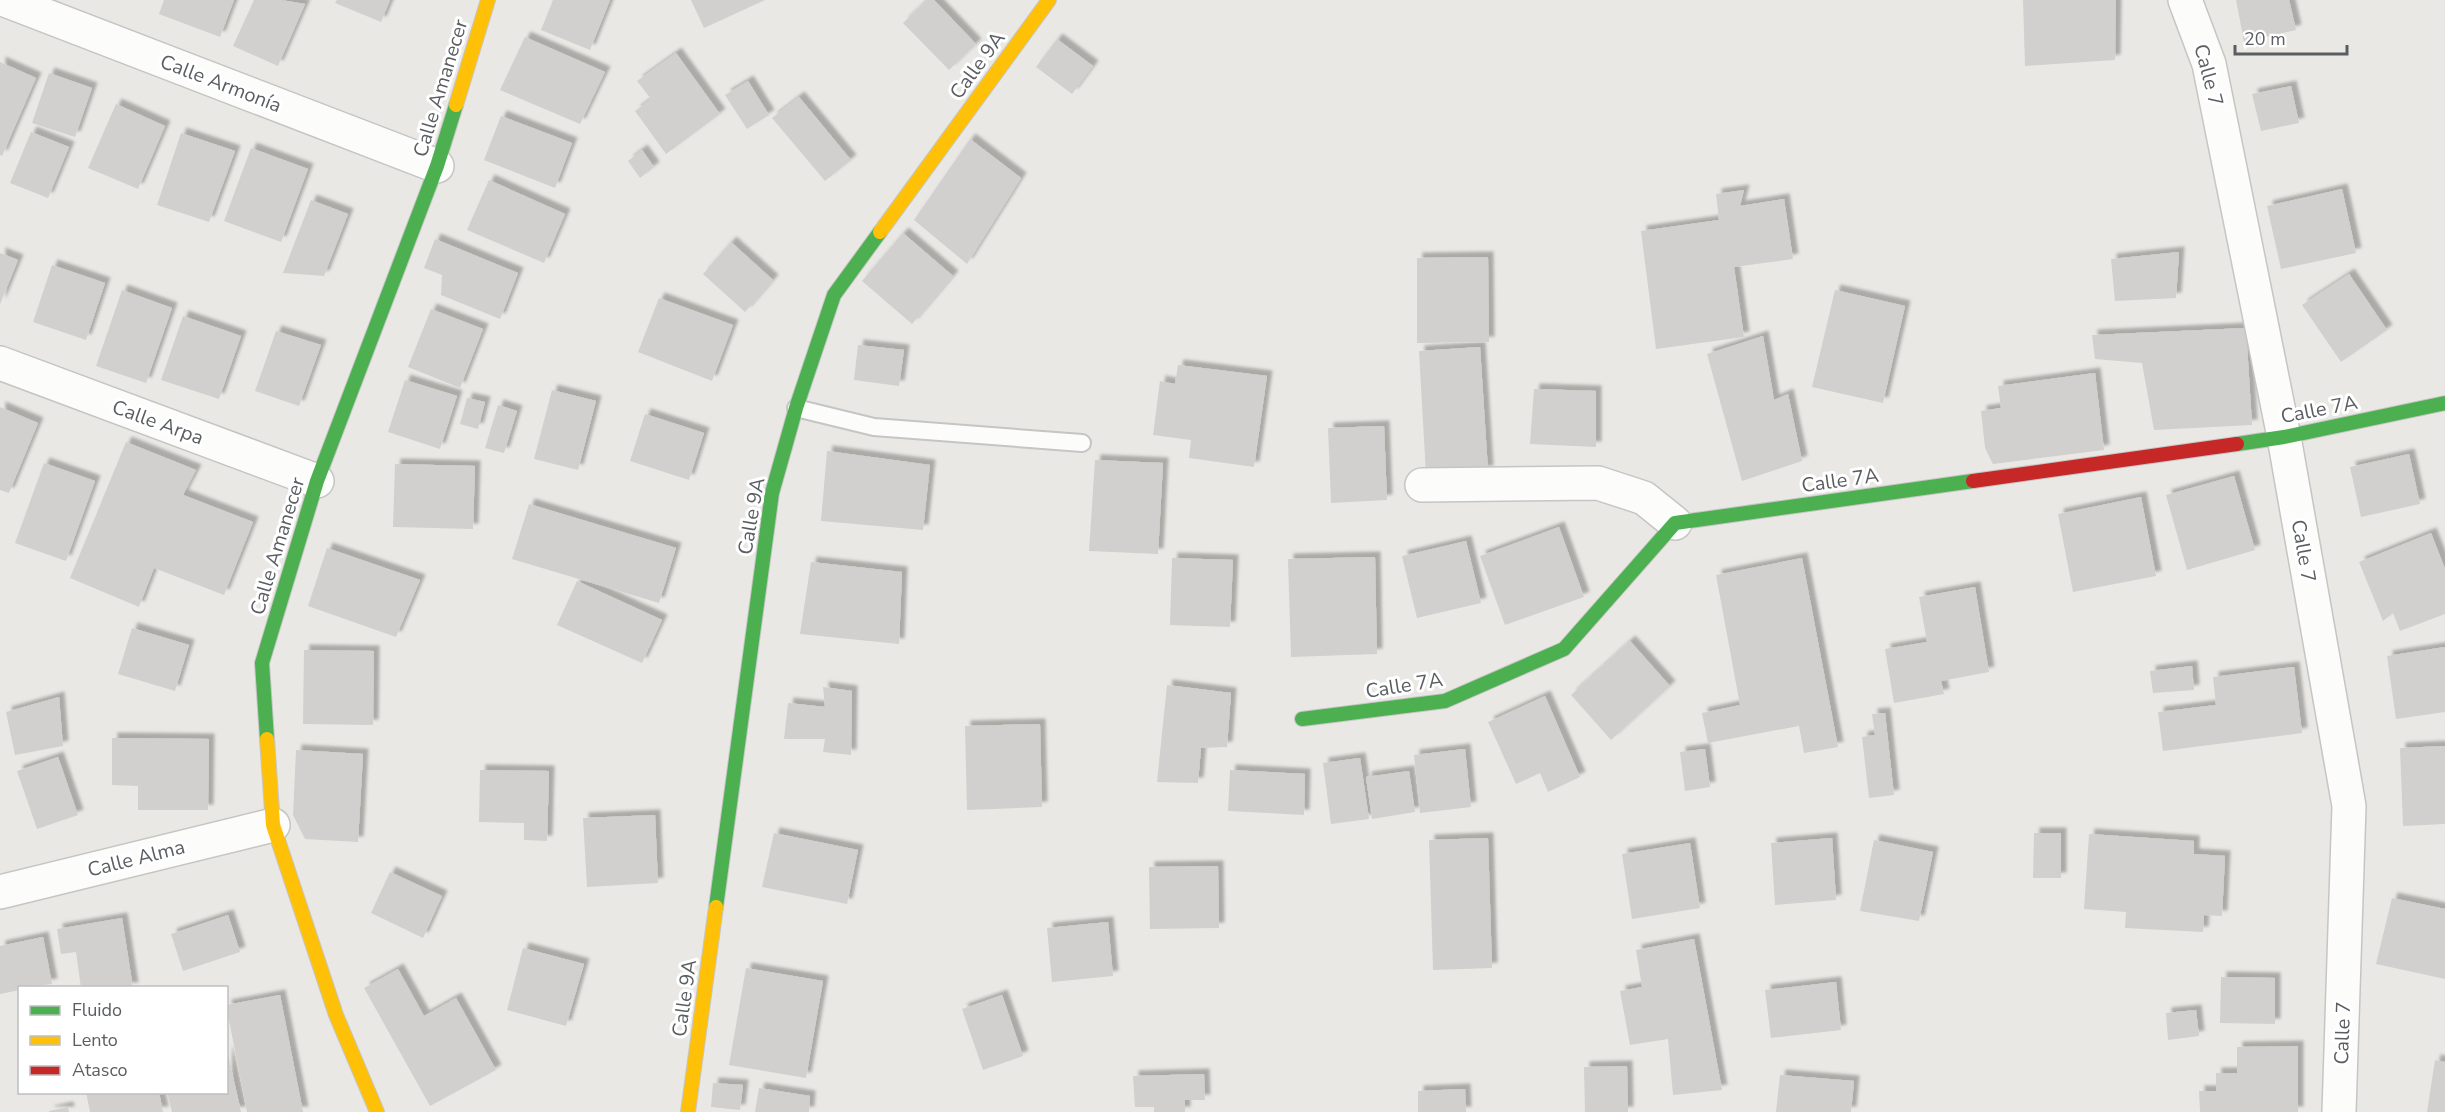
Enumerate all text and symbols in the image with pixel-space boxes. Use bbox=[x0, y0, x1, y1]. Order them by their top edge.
street label: Calle Amanecer bbox=[407, 16, 474, 160]
scale bar bbox=[2235, 18, 2348, 56]
street label: Calle 9A bbox=[944, 26, 1011, 105]
text: 20 m bbox=[2244, 27, 2286, 51]
street label: Calle 7 bbox=[2187, 41, 2230, 109]
street label: Calle Armonía bbox=[156, 48, 285, 119]
street label: Calle 7A bbox=[2278, 389, 2360, 430]
street label: Calle Arpa bbox=[108, 393, 207, 451]
street label: Calle 7A bbox=[1800, 462, 1881, 499]
street label: Calle Amanecer bbox=[244, 474, 311, 618]
street label: Calle 9A bbox=[731, 475, 772, 557]
street label: Calle 7 bbox=[2285, 518, 2322, 585]
street label: Calle 7A bbox=[1364, 666, 1445, 705]
street label: Calle Alma bbox=[85, 833, 188, 884]
street label: Calle 9A bbox=[666, 957, 703, 1038]
legend bbox=[18, 986, 228, 1094]
text: Fluido bbox=[72, 998, 122, 1022]
street label: Calle 7 bbox=[2328, 1001, 2357, 1065]
text: Lento bbox=[72, 1028, 118, 1052]
text: Atasco bbox=[72, 1058, 128, 1082]

